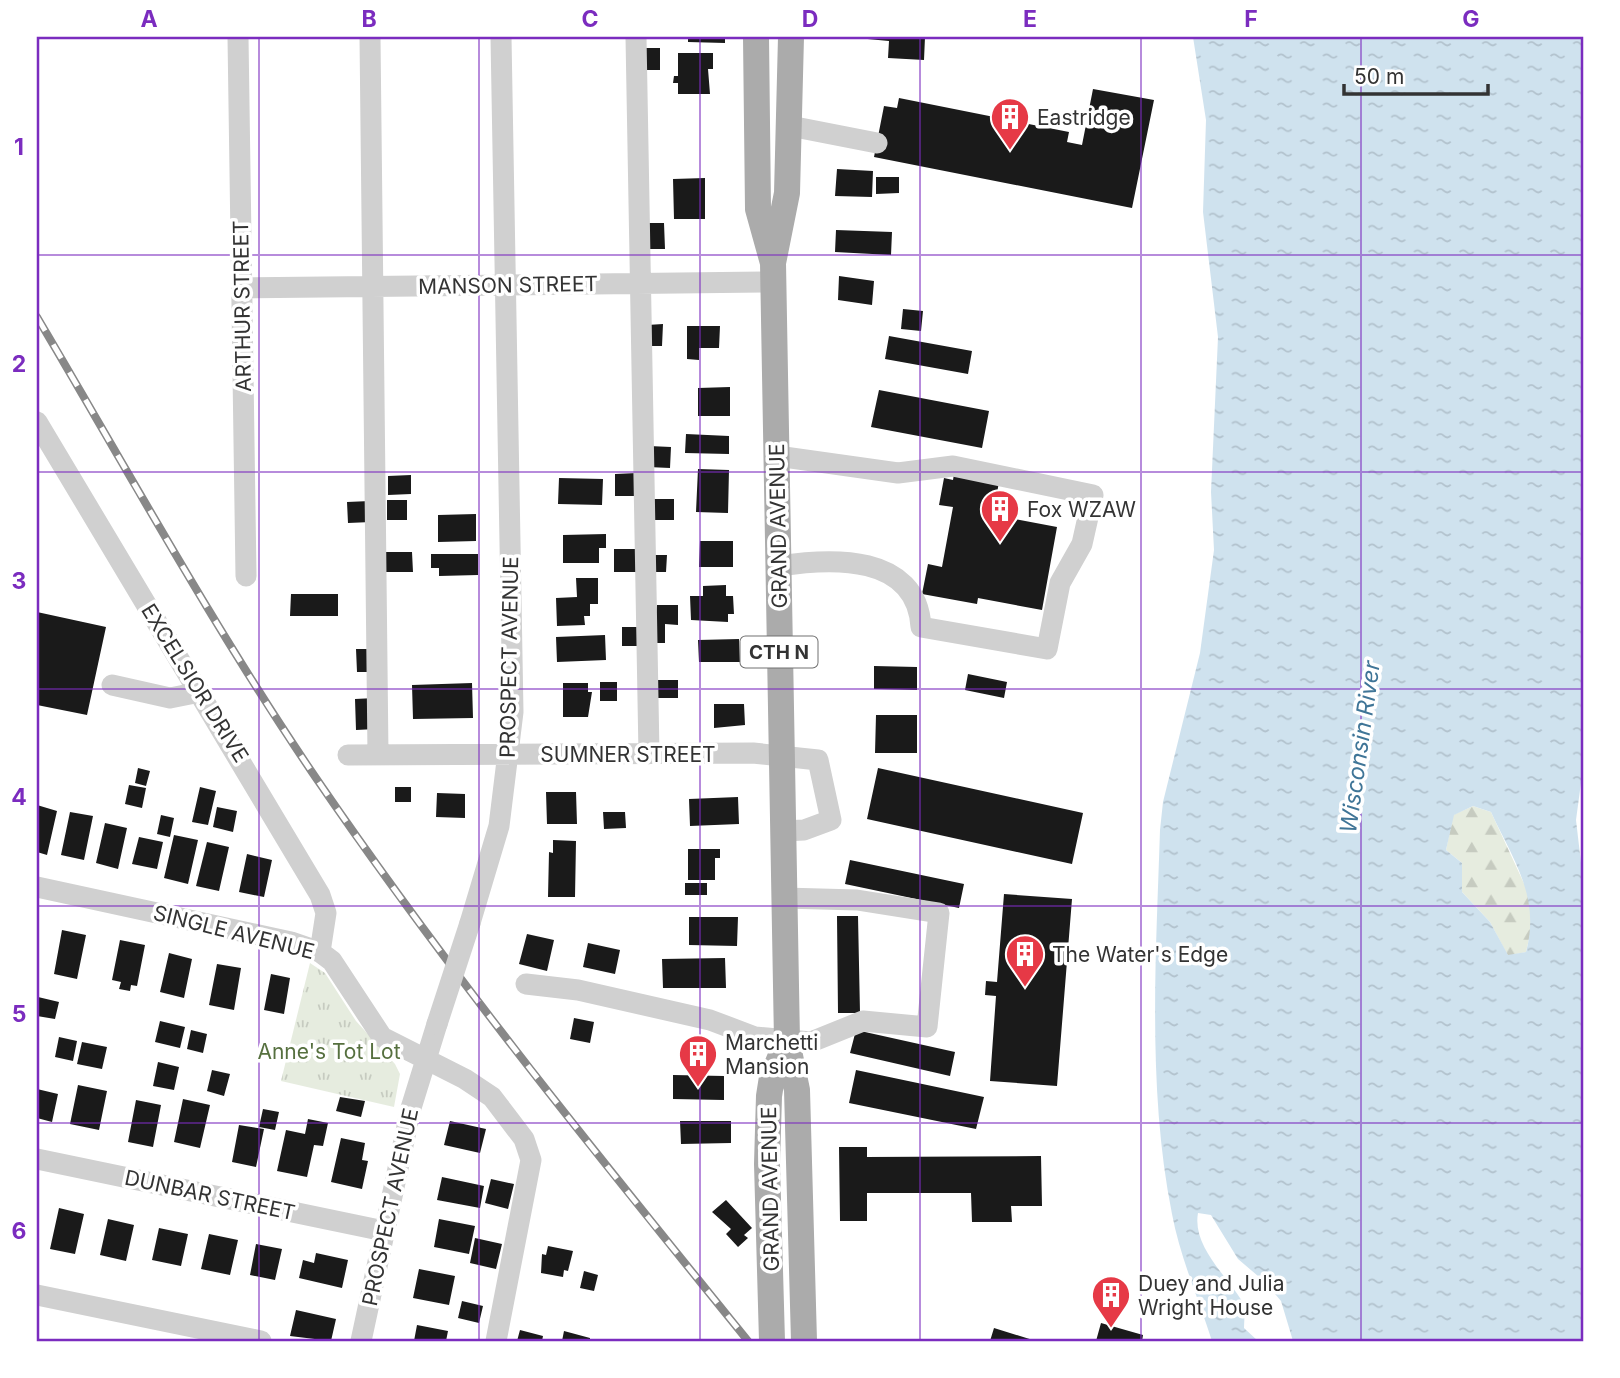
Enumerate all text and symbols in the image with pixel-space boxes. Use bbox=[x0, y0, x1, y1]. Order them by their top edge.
text: A bbox=[140, 5, 158, 33]
text: B bbox=[361, 5, 377, 33]
text: C bbox=[581, 5, 599, 33]
text: D bbox=[802, 5, 818, 33]
text: E bbox=[1023, 5, 1037, 33]
text: F bbox=[1244, 5, 1258, 33]
text: G bbox=[1462, 5, 1480, 33]
scale bar bbox=[1344, 52, 1487, 96]
text: 50 m bbox=[1354, 64, 1404, 89]
building icon: Eastridge bbox=[989, 96, 1031, 151]
place label: Eastridge bbox=[1037, 105, 1131, 130]
text: 1 bbox=[14, 133, 24, 161]
street label: ARTHUR STREET bbox=[228, 220, 256, 392]
street label: MANSON STREET bbox=[418, 271, 598, 299]
text: 2 bbox=[12, 350, 26, 378]
street label: GRAND AVENUE bbox=[764, 443, 792, 609]
building icon: Fox WZAW bbox=[979, 488, 1021, 543]
place label: Fox WZAW bbox=[1027, 497, 1136, 522]
street label: PROSPECT AVENUE bbox=[495, 556, 523, 758]
text: 3 bbox=[12, 567, 26, 595]
street label: EXCELSIOR DRIVE bbox=[136, 599, 254, 767]
road number: CTH N bbox=[740, 636, 818, 667]
water label: Wisconsin River bbox=[1334, 658, 1386, 835]
street label: SUMNER STREET bbox=[540, 742, 716, 767]
text: 4 bbox=[11, 783, 27, 811]
street label: SINGLE AVENUE bbox=[151, 900, 317, 964]
building icon: The Water's Edge bbox=[1004, 933, 1046, 988]
place label: The Water's Edge bbox=[1052, 942, 1228, 967]
text: 5 bbox=[12, 1000, 26, 1028]
place label: Marchetti Mansion bbox=[725, 1030, 818, 1079]
building icon: Marchetti Mansion bbox=[677, 1033, 719, 1088]
park label: Anne's Tot Lot bbox=[257, 1039, 401, 1064]
street label: PROSPECT AVENUE bbox=[357, 1106, 423, 1308]
street label: GRAND AVENUE bbox=[756, 1106, 784, 1272]
street label: DUNBAR STREET bbox=[122, 1165, 298, 1225]
text: 6 bbox=[12, 1217, 26, 1245]
place label: Duey and Julia Wright House bbox=[1138, 1271, 1284, 1320]
building icon: Duey and Julia Wright House bbox=[1090, 1274, 1132, 1329]

